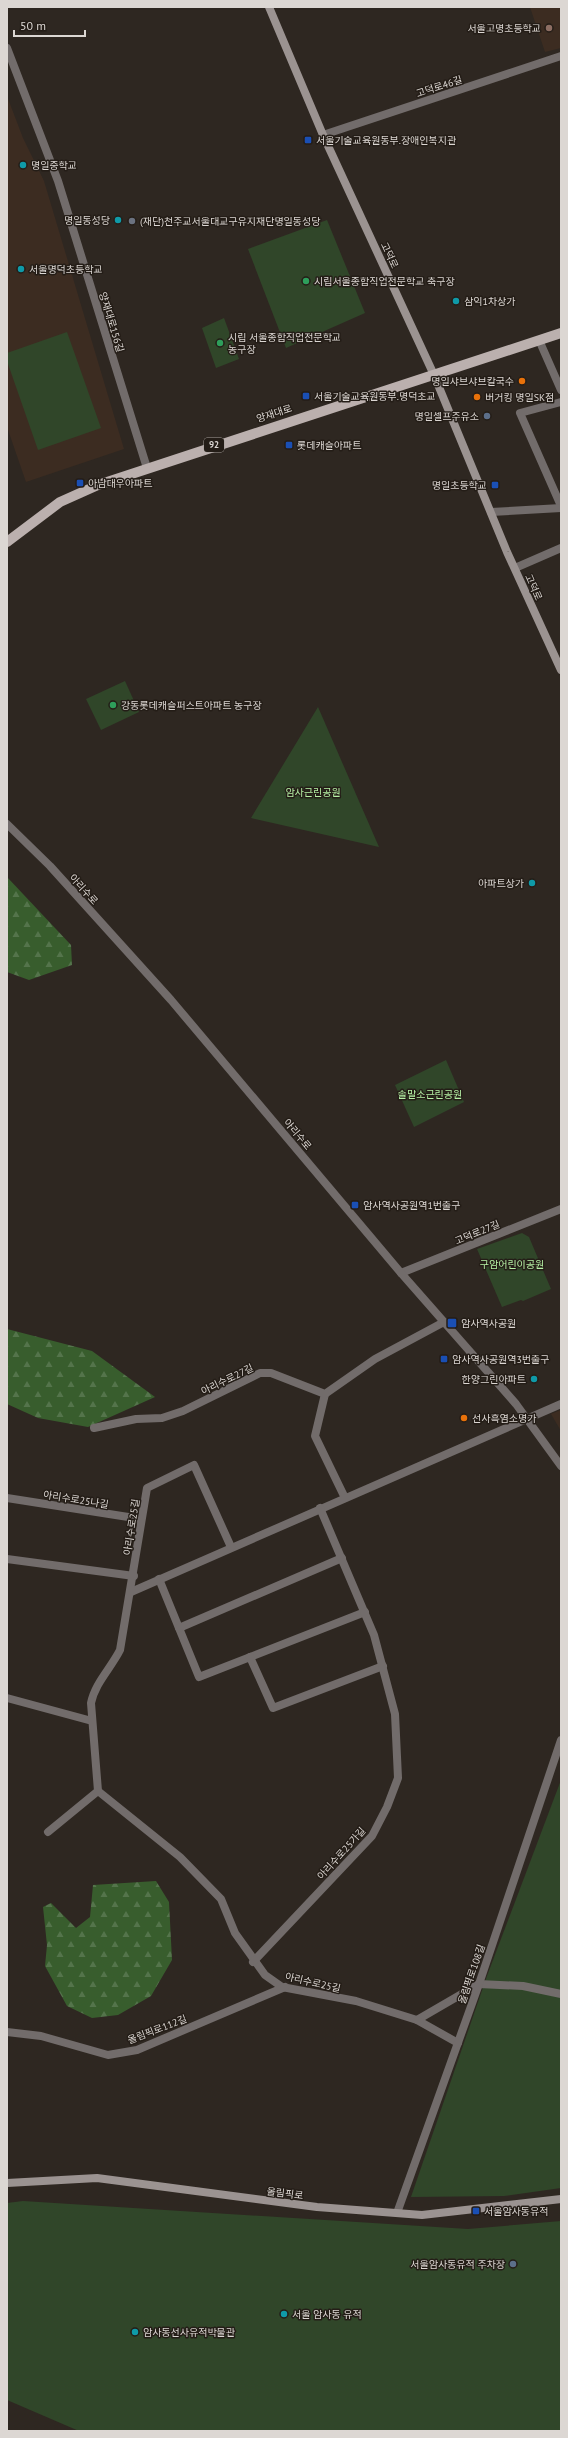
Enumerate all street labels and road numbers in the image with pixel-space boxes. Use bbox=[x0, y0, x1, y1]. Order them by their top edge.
street label: 고덕로46길 bbox=[414, 73, 464, 100]
street label: 고덕로 bbox=[378, 240, 401, 270]
street label: 양재대로156길 bbox=[96, 290, 127, 354]
street label: 양재대로 bbox=[255, 402, 294, 425]
road number: 92 bbox=[204, 438, 224, 452]
street label: 고덕로 bbox=[522, 572, 545, 602]
street label: 아리수로 bbox=[66, 871, 101, 907]
street label: 아리수로 bbox=[281, 1116, 314, 1153]
street label: 고덕로27길 bbox=[453, 1218, 502, 1247]
street label: 아리수로27길 bbox=[199, 1361, 256, 1398]
street label: 아리수로25나길 bbox=[42, 1488, 110, 1511]
street label: 아리수로25길 bbox=[121, 1498, 142, 1556]
street label: 아리수로25가길 bbox=[314, 1824, 368, 1882]
street label: 올림픽로108길 bbox=[455, 1943, 488, 2006]
street label: 아리수로25길 bbox=[284, 1970, 342, 1995]
street label: 올림픽로112길 bbox=[126, 2012, 189, 2047]
street label: 올림픽로 bbox=[266, 2185, 304, 2202]

